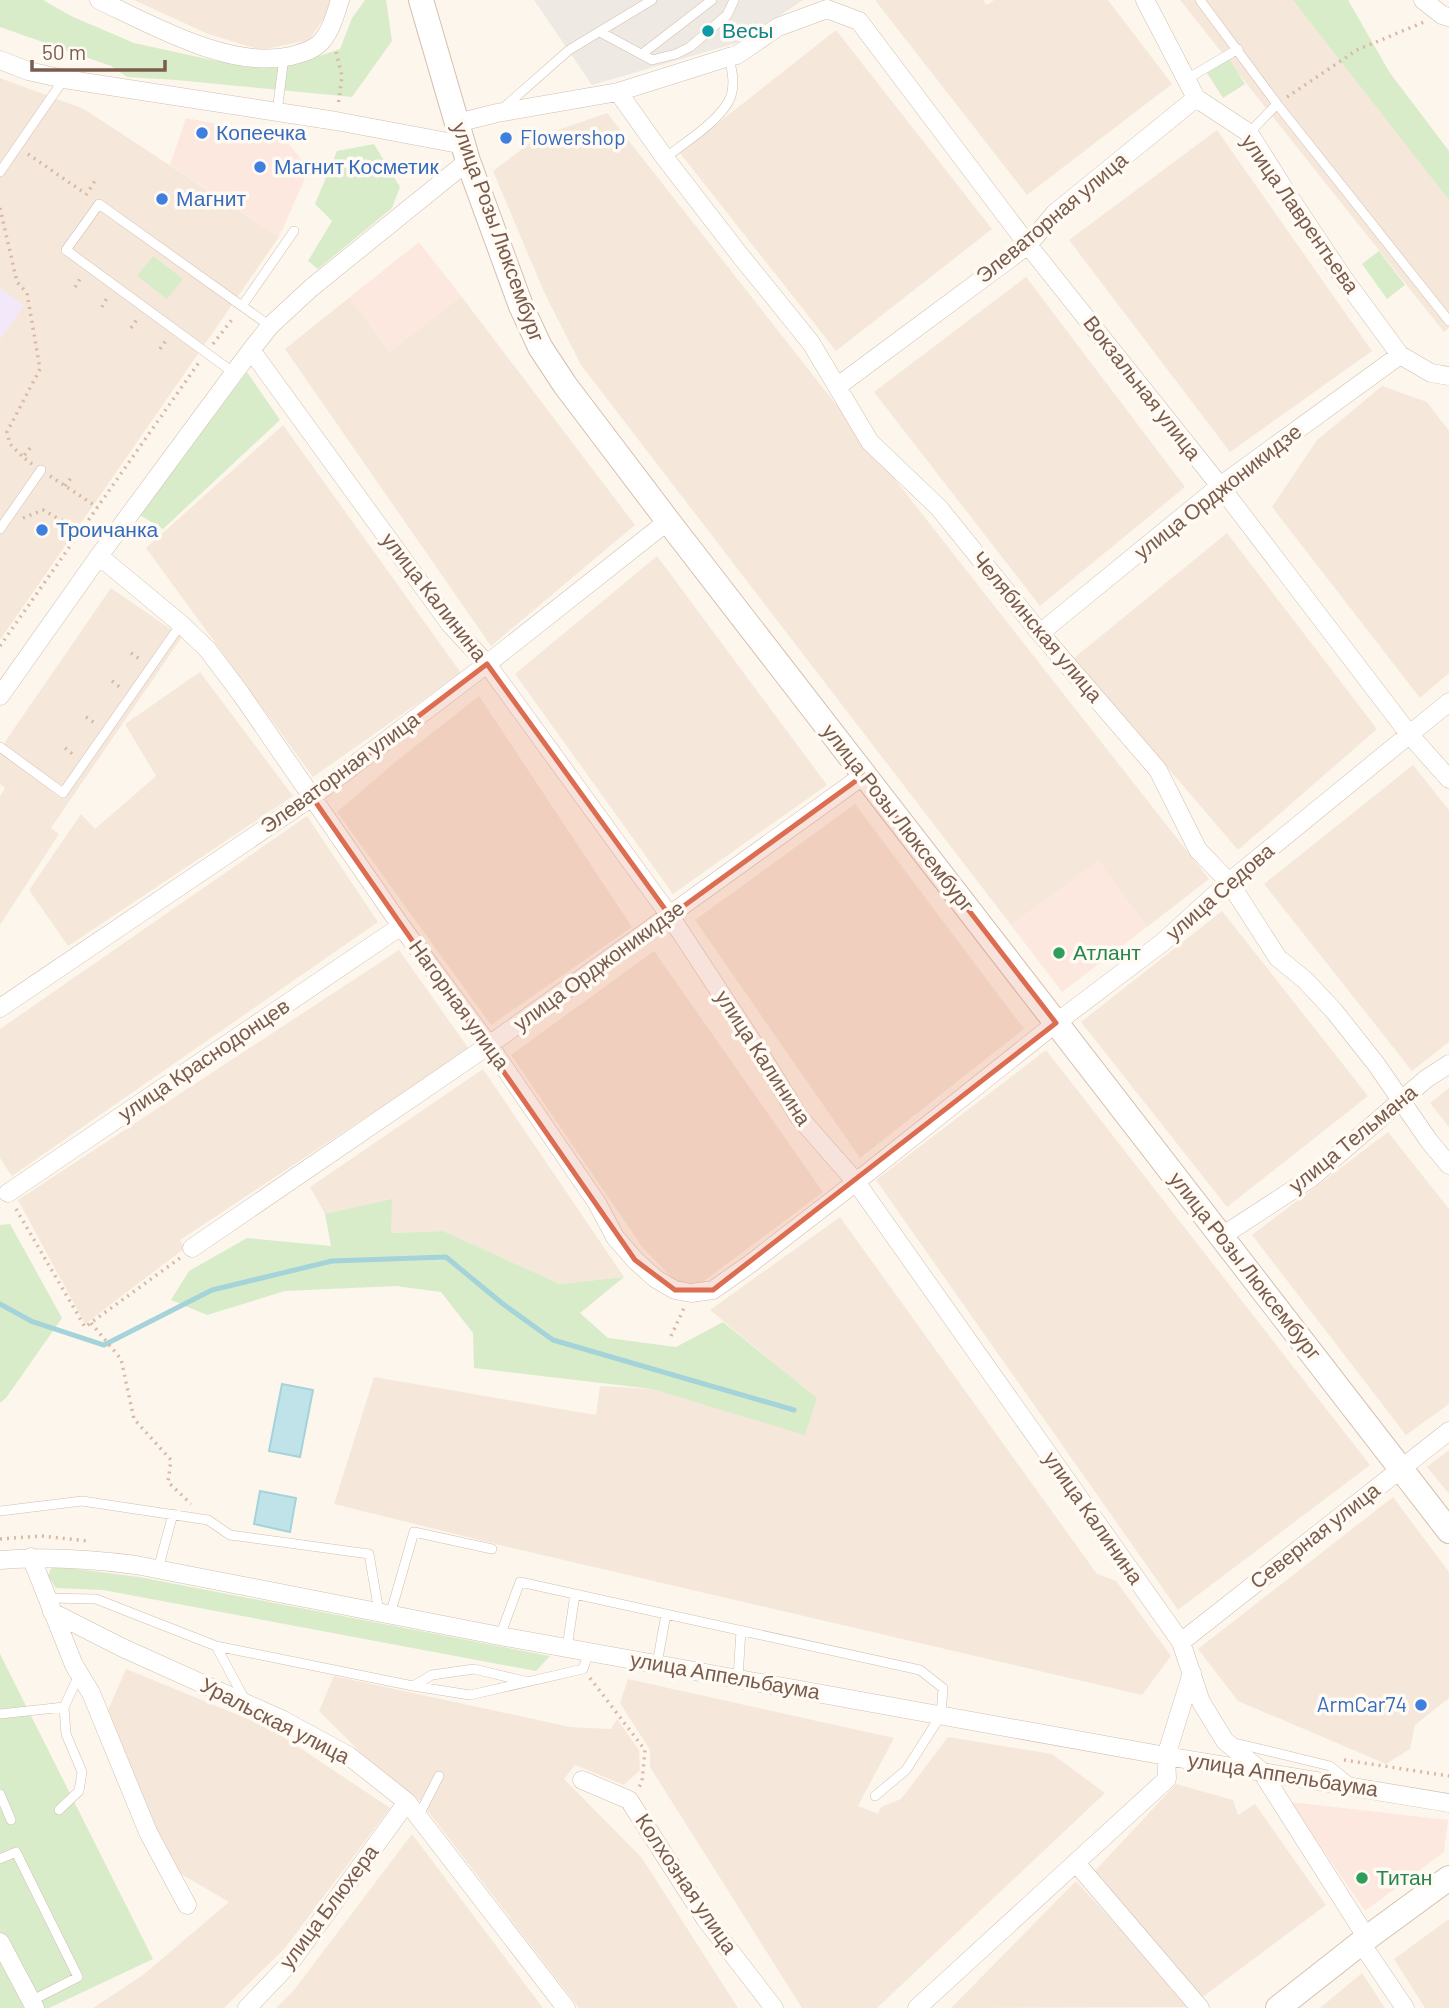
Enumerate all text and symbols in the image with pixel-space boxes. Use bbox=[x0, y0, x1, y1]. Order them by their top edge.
place label: Весы bbox=[722, 17, 773, 42]
marker: Весы bbox=[700, 23, 716, 39]
scale bar bbox=[32, 28, 164, 72]
text: 50 m bbox=[42, 39, 86, 64]
street label: улица Розы Люксембург bbox=[448, 118, 551, 345]
place label: Копеечка bbox=[216, 119, 307, 144]
place label: Flowershop bbox=[520, 124, 626, 149]
marker: Копеечка bbox=[194, 125, 210, 141]
street label: улица Лаврентьева bbox=[1237, 129, 1366, 298]
marker: Flowershop bbox=[498, 130, 514, 146]
street label: Элеваторная улица bbox=[970, 146, 1132, 287]
place label: Магнит Косметик bbox=[274, 153, 439, 178]
marker: Магнит Косметик bbox=[252, 159, 268, 175]
place label: Магнит bbox=[176, 185, 246, 210]
marker: Магнит bbox=[154, 191, 170, 207]
street label: Вокзальная улица bbox=[1079, 310, 1207, 464]
street label: улица Орджоникидзе bbox=[1129, 418, 1306, 564]
place label: Троичанка bbox=[56, 516, 159, 541]
marker: Троичанка bbox=[34, 522, 50, 538]
street label: улица Калинина bbox=[377, 527, 493, 666]
street label: Челябинская улица bbox=[968, 546, 1109, 707]
street label: Элеваторная улица bbox=[255, 706, 423, 838]
street label: улица Розы Люксембург bbox=[818, 718, 981, 916]
street label: улица Седова bbox=[1160, 837, 1278, 945]
street label: улица Орджоникидзе bbox=[508, 894, 688, 1035]
street label: Нагорная улица bbox=[405, 934, 516, 1074]
place label: Атлант bbox=[1073, 939, 1141, 964]
marker: Атлант bbox=[1051, 945, 1067, 961]
street label: улица Калинина bbox=[711, 985, 818, 1130]
street label: улица Краснодонцев bbox=[113, 992, 293, 1125]
street label: улица Тельмана bbox=[1283, 1078, 1421, 1197]
street label: улица Розы Люксембург bbox=[1165, 1166, 1328, 1364]
street label: улица Калинина bbox=[1039, 1446, 1150, 1589]
street label: Северная улица bbox=[1244, 1476, 1384, 1593]
street label: улица Аппельбаума bbox=[628, 1646, 822, 1704]
street label: Уральская улица bbox=[197, 1671, 355, 1768]
place label: ArmCar74 bbox=[1317, 1691, 1407, 1716]
marker: ArmCar74 bbox=[1413, 1697, 1429, 1713]
street label: улица Аппельбаума bbox=[1186, 1746, 1380, 1801]
street label: Колхозная улица bbox=[631, 1808, 744, 1958]
street label: улица Блюхера bbox=[273, 1839, 383, 1973]
place label: Титан bbox=[1376, 1864, 1432, 1889]
marker: Титан bbox=[1354, 1870, 1370, 1886]

